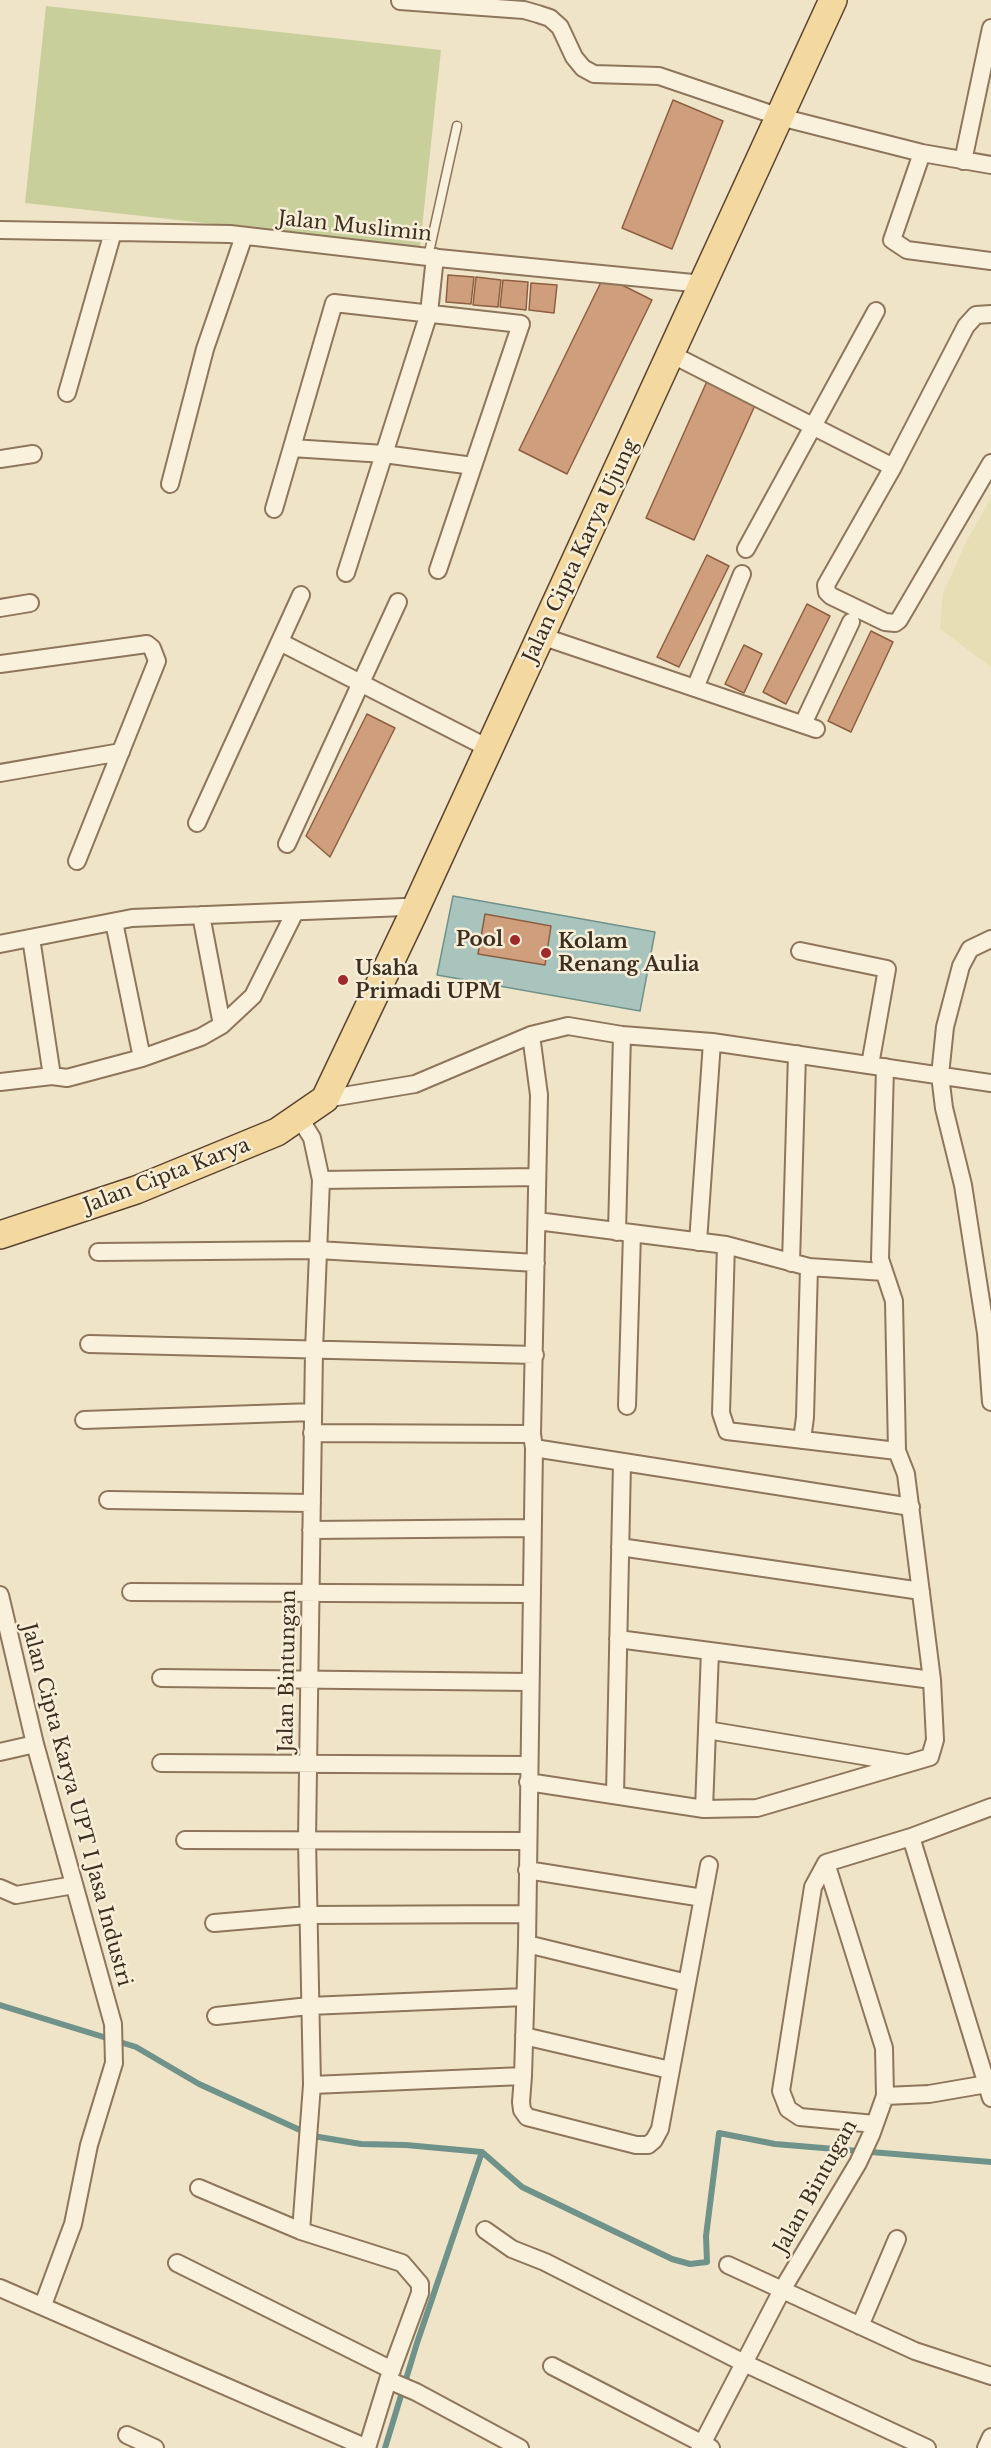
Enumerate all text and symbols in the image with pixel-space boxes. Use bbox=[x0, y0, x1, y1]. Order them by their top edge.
street label: Jalan Muslimin bbox=[277, 207, 433, 247]
street label: Jalan Cipta Karya Ujung bbox=[519, 435, 643, 667]
place label: Pool bbox=[456, 928, 503, 952]
place label: Kolam Renang Aulia bbox=[558, 930, 700, 977]
marker: Pool bbox=[508, 933, 522, 947]
marker: Kolam Renang Aulia bbox=[539, 946, 553, 960]
place label: Usaha Primadi UPM bbox=[355, 957, 501, 1004]
marker: Usaha Primadi UPM bbox=[336, 973, 350, 987]
street label: Jalan Cipta Karya bbox=[81, 1133, 253, 1219]
street label: Jalan Bintungan bbox=[275, 1589, 301, 1753]
street label: Jalan Cipta Karya UPT I Jasa Industri bbox=[16, 1621, 136, 1989]
street label: Jalan Bintugan bbox=[769, 2116, 863, 2258]

